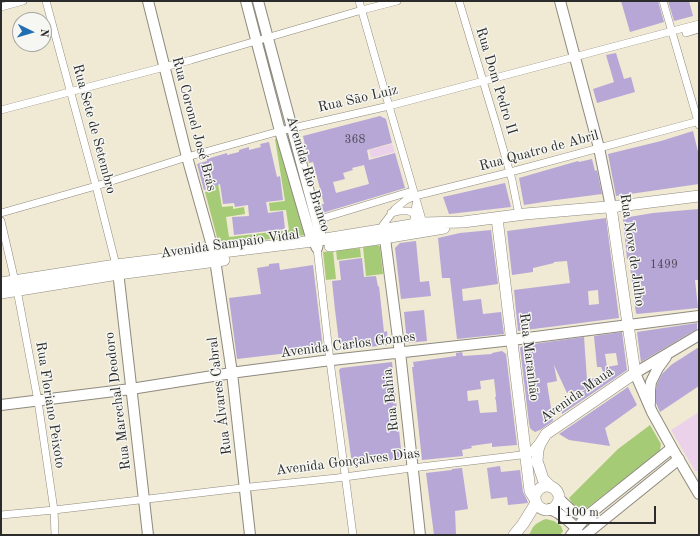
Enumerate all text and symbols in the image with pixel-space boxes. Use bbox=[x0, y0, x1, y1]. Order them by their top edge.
north arrow bbox=[12, 12, 52, 52]
street label: Rua Dom Pedro II bbox=[472, 25, 520, 137]
text: N bbox=[38, 28, 49, 38]
street label: Rua Coronel José Brás bbox=[168, 55, 220, 193]
street label: Rua Sete de Setembro bbox=[69, 62, 119, 196]
street label: Rua São Luiz bbox=[316, 82, 400, 116]
street label: Avenida Rio Branco bbox=[282, 114, 334, 234]
street label: Rua Quatro de Abril bbox=[477, 127, 601, 175]
house number: 368 bbox=[345, 133, 365, 147]
street label: Rua Nove de Julho bbox=[616, 193, 648, 307]
street label: Avenida Sampaio Vidal bbox=[160, 226, 300, 262]
house number: 1499 bbox=[650, 258, 678, 272]
street label: Rua Maranhão bbox=[515, 312, 543, 402]
street label: Avenida Carlos Gomes bbox=[280, 328, 416, 362]
street label: Rua Marechal Deodoro bbox=[101, 331, 135, 471]
street label: Rua Álvares Cabral bbox=[204, 336, 236, 456]
street label: Rua Floriano Peixoto bbox=[32, 340, 68, 470]
street label: Avenida Mauá bbox=[537, 364, 617, 426]
street label: Rua Bahia bbox=[379, 368, 403, 432]
street label: Avenida Gonçalves Dias bbox=[275, 445, 421, 479]
scale bar bbox=[560, 498, 658, 524]
text: 100 m bbox=[565, 507, 599, 519]

